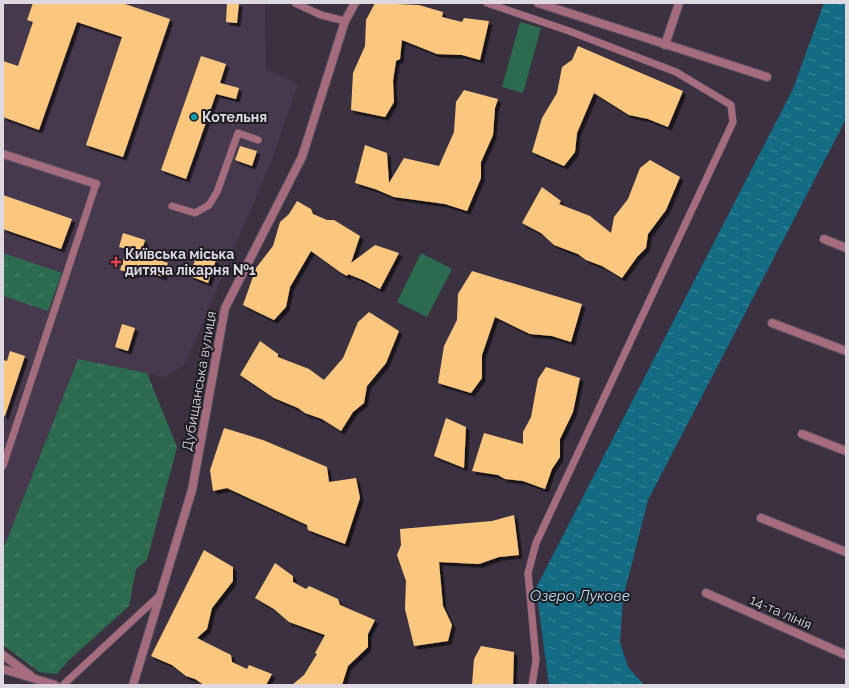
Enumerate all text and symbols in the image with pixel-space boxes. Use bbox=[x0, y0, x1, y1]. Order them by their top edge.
place label: Котельня bbox=[202, 109, 267, 125]
marker: Котельня bbox=[189, 112, 199, 122]
place label: Київська міська дитяча лікарня №1 bbox=[125, 246, 256, 278]
marker: Київська міська дитяча лікарня №1 bbox=[110, 256, 122, 268]
street label: Дубищанська вулиця bbox=[179, 310, 219, 452]
water label: Озеро Лукове bbox=[530, 587, 630, 605]
street label: 14-та лінія bbox=[747, 591, 815, 633]

